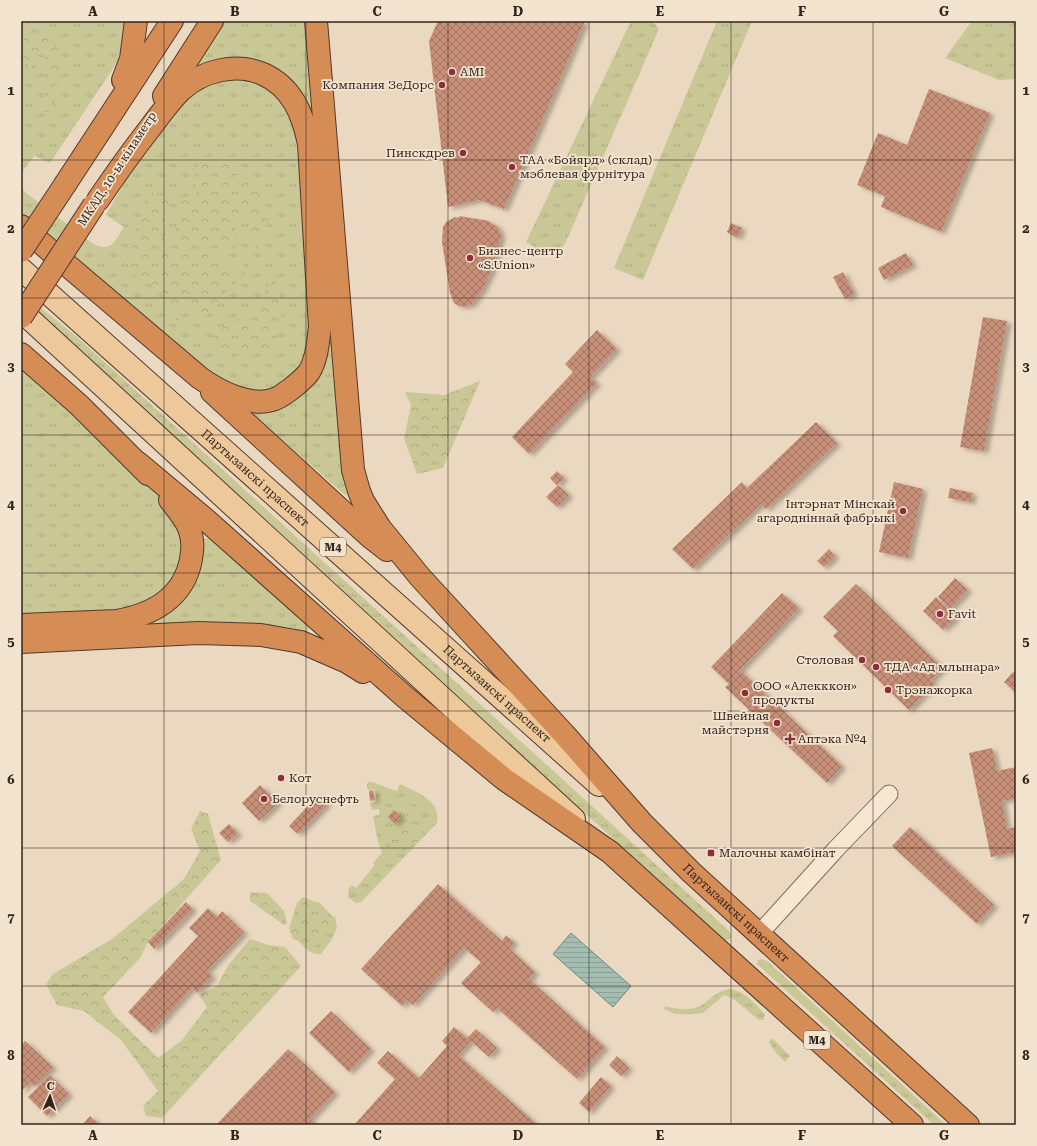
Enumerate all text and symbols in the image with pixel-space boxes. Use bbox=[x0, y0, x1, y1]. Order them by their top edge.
text: A bbox=[88, 4, 98, 19]
text: B bbox=[230, 4, 240, 19]
text: C bbox=[372, 4, 382, 19]
text: D bbox=[513, 4, 523, 19]
text: E bbox=[656, 4, 664, 19]
text: F bbox=[798, 4, 806, 19]
text: G bbox=[939, 4, 949, 19]
place label: AMI bbox=[460, 65, 484, 79]
marker: AMI bbox=[447, 67, 457, 77]
place label: Компания ЗеДорс bbox=[322, 78, 434, 92]
marker: Компания ЗеДорс bbox=[437, 80, 447, 90]
text: 1 bbox=[7, 83, 15, 98]
text: 1 bbox=[1022, 83, 1030, 98]
street label: МКАД, 10-ы кіламетр bbox=[75, 109, 159, 229]
place label: Пинскдрев bbox=[386, 146, 455, 160]
marker: Пинскдрев bbox=[458, 148, 468, 158]
place label: ТАА «Бойярд» (склад) мэблевая фурнітура bbox=[520, 153, 652, 181]
marker: ТАА «Бойярд» (склад) мэблевая фурнітура bbox=[507, 162, 517, 172]
text: 2 bbox=[7, 221, 15, 236]
text: 2 bbox=[1022, 221, 1030, 236]
place label: Бизнес-центр «S.Union» bbox=[478, 244, 563, 272]
marker: Бизнес-центр «S.Union» bbox=[465, 253, 475, 263]
text: 3 bbox=[7, 359, 15, 374]
text: 3 bbox=[1022, 359, 1030, 374]
street label: Партызанскі праспект bbox=[199, 426, 312, 530]
text: 4 bbox=[7, 497, 15, 512]
place label: Інтэрнат Мінскай агародніннай фабрыкі bbox=[757, 497, 895, 525]
text: 4 bbox=[1022, 497, 1030, 512]
marker: Інтэрнат Мінскай агародніннай фабрыкі bbox=[898, 506, 908, 516]
road number: М4 bbox=[320, 538, 346, 556]
place label: Favit bbox=[948, 607, 977, 621]
marker: Favit bbox=[935, 609, 945, 619]
text: 5 bbox=[7, 634, 15, 649]
text: 5 bbox=[1022, 634, 1030, 649]
street label: Партызанскі праспект bbox=[440, 642, 554, 746]
place label: Столовая bbox=[796, 653, 854, 667]
marker: Столовая bbox=[857, 655, 867, 665]
place label: ТДА «Ад млынара» bbox=[884, 660, 1000, 674]
marker: ТДА «Ад млынара» bbox=[871, 662, 881, 672]
place label: ООО «Алекккон» продукты bbox=[753, 679, 857, 707]
place label: Трэнажорка bbox=[896, 683, 973, 697]
marker: Трэнажорка bbox=[883, 685, 893, 695]
marker: ООО «Алекккон» продукты bbox=[740, 688, 750, 698]
place label: Швейная майстэрня bbox=[702, 709, 769, 737]
marker: Швейная майстэрня bbox=[772, 718, 782, 728]
place label: Аптэка №4 bbox=[798, 732, 867, 746]
marker: Аптэка №4 bbox=[785, 734, 795, 744]
place label: Кот bbox=[289, 771, 312, 785]
text: 6 bbox=[7, 772, 15, 787]
text: 6 bbox=[1022, 772, 1030, 787]
marker: Кот bbox=[276, 773, 286, 783]
place label: Белоруснефть bbox=[272, 792, 360, 806]
marker: Белоруснефть bbox=[259, 794, 269, 804]
place label: Малочны камбінат bbox=[719, 846, 836, 860]
marker: Малочны камбінат bbox=[706, 848, 716, 858]
street label: Партызанскі праспект bbox=[680, 861, 792, 965]
text: 7 bbox=[7, 910, 15, 925]
text: 7 bbox=[1022, 910, 1030, 925]
road number: М4 bbox=[804, 1031, 830, 1049]
text: 8 bbox=[7, 1048, 15, 1063]
text: 8 bbox=[1022, 1048, 1030, 1063]
north arrow bbox=[30, 1076, 70, 1116]
text: С bbox=[46, 1080, 55, 1093]
text: A bbox=[88, 1128, 98, 1143]
text: B bbox=[230, 1128, 240, 1143]
text: C bbox=[372, 1128, 382, 1143]
text: D bbox=[513, 1128, 523, 1143]
text: E bbox=[656, 1128, 664, 1143]
text: F bbox=[798, 1128, 806, 1143]
text: G bbox=[939, 1128, 949, 1143]

